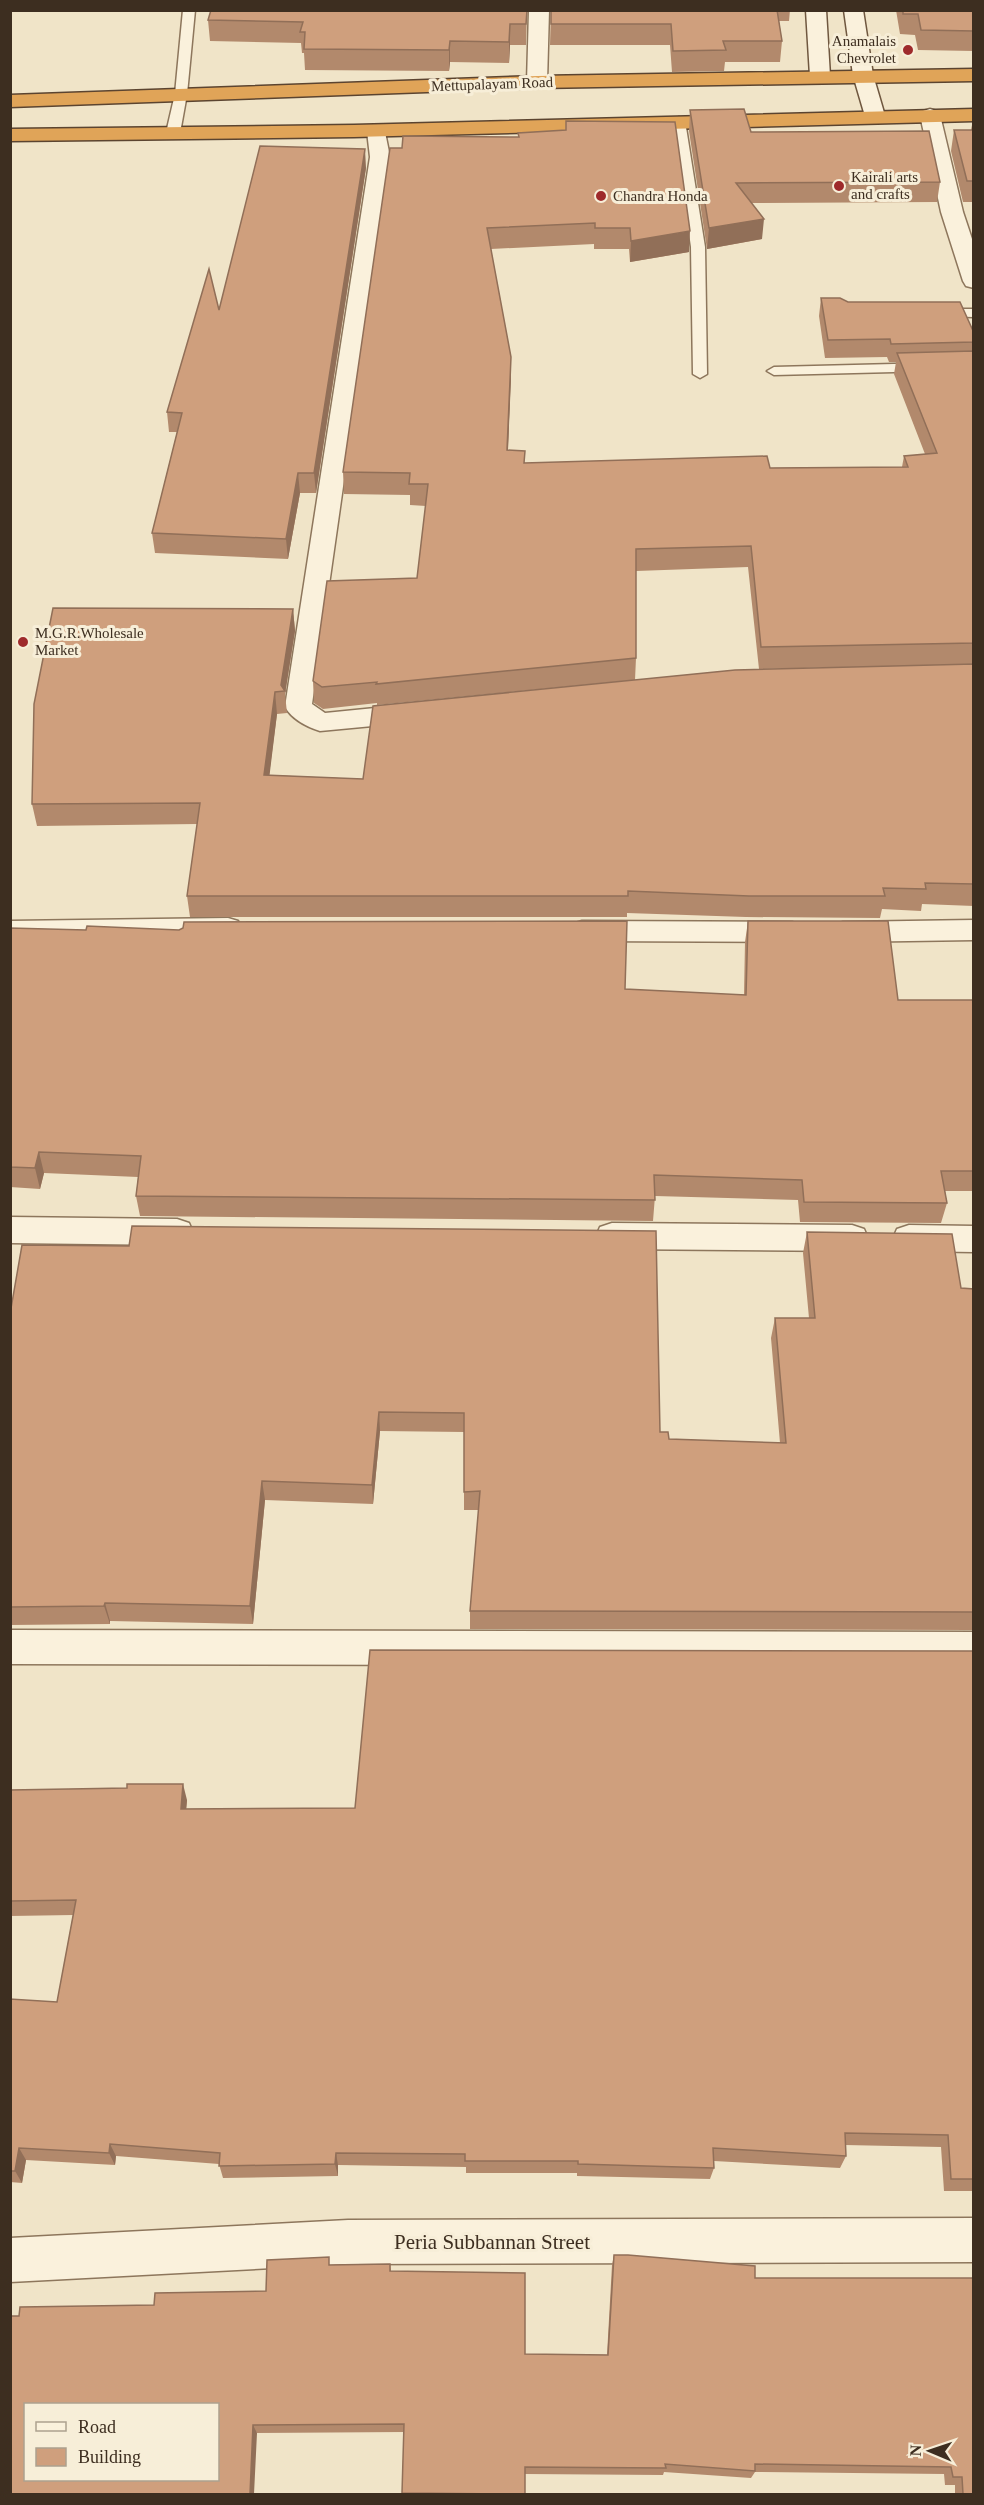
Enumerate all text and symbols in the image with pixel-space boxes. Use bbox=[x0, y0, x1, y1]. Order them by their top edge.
place label: Anamalais Chevrolet bbox=[832, 33, 897, 66]
marker: Anamalais Chevrolet bbox=[901, 43, 915, 57]
street label: Mettupalayam Road bbox=[431, 74, 554, 94]
place label: Kairali arts and crafts bbox=[851, 169, 918, 202]
marker: Kairali arts and crafts bbox=[832, 179, 846, 193]
place label: Chandra Honda bbox=[613, 188, 708, 204]
marker: Chandra Honda bbox=[594, 189, 608, 203]
place label: M.G.R.Wholesale Market bbox=[35, 625, 144, 658]
marker: M.G.R.Wholesale Market bbox=[16, 635, 30, 649]
street label: Peria Subbannan Street bbox=[394, 2230, 590, 2254]
legend bbox=[24, 2403, 219, 2481]
text: Road bbox=[78, 2417, 116, 2437]
north arrow bbox=[900, 2421, 960, 2481]
text: N bbox=[907, 2444, 924, 2457]
text: Building bbox=[78, 2447, 141, 2467]

